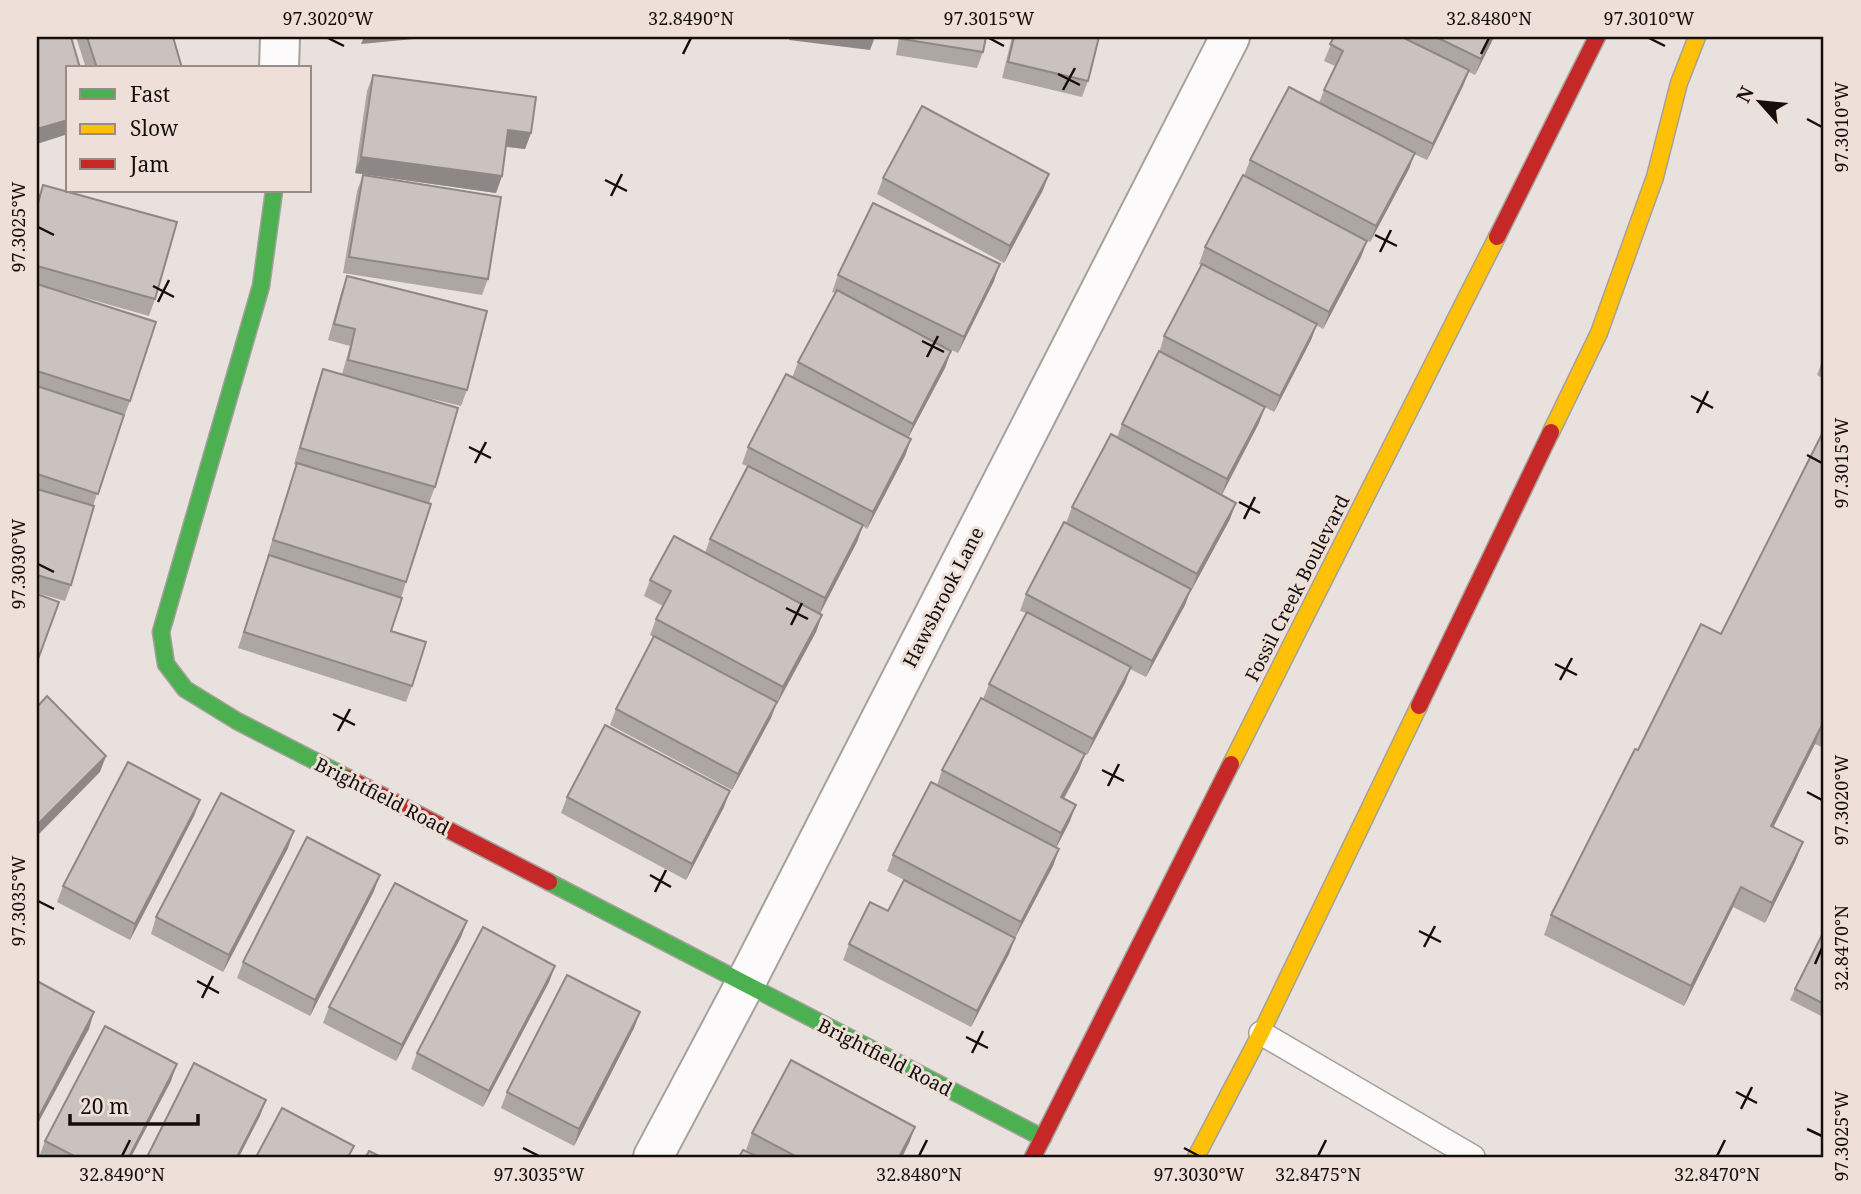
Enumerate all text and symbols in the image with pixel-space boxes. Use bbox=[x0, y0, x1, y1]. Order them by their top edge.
text: 97.3020°W bbox=[283, 6, 374, 30]
text: 32.8490°N bbox=[648, 6, 734, 30]
text: 97.3015°W bbox=[944, 6, 1035, 30]
text: 32.8480°N bbox=[1446, 6, 1532, 30]
text: 97.3010°W bbox=[1604, 6, 1695, 30]
legend bbox=[66, 66, 312, 192]
north arrow bbox=[1724, 66, 1794, 136]
text: Fast bbox=[130, 80, 170, 108]
text: 97.3010°W bbox=[1829, 81, 1853, 172]
text: N bbox=[1730, 82, 1760, 107]
text: Slow bbox=[130, 114, 179, 142]
text: Jam bbox=[129, 150, 169, 178]
text: 97.3025°W bbox=[6, 181, 30, 272]
text: 97.3015°W bbox=[1829, 417, 1853, 508]
street label: Fossil Creek Boulevard bbox=[1239, 490, 1356, 686]
text: 97.3030°W bbox=[6, 518, 30, 609]
street label: Hawsbrook Lane bbox=[896, 522, 990, 672]
street label: Brightfield Road bbox=[310, 751, 454, 841]
text: 97.3020°W bbox=[1829, 754, 1853, 845]
text: 97.3035°W bbox=[6, 855, 30, 946]
text: 32.8470°N bbox=[1829, 905, 1853, 991]
street label: Brightfield Road bbox=[813, 1012, 957, 1102]
scale bar bbox=[70, 1082, 198, 1126]
text: 97.3025°W bbox=[1829, 1090, 1853, 1181]
text: 20 m bbox=[80, 1092, 129, 1120]
text: 32.8490°N bbox=[79, 1162, 165, 1186]
text: 97.3035°W bbox=[494, 1162, 585, 1186]
text: 32.8480°N bbox=[876, 1162, 962, 1186]
text: 97.3030°W bbox=[1154, 1162, 1245, 1186]
text: 32.8475°N bbox=[1275, 1162, 1361, 1186]
text: 32.8470°N bbox=[1674, 1162, 1760, 1186]

